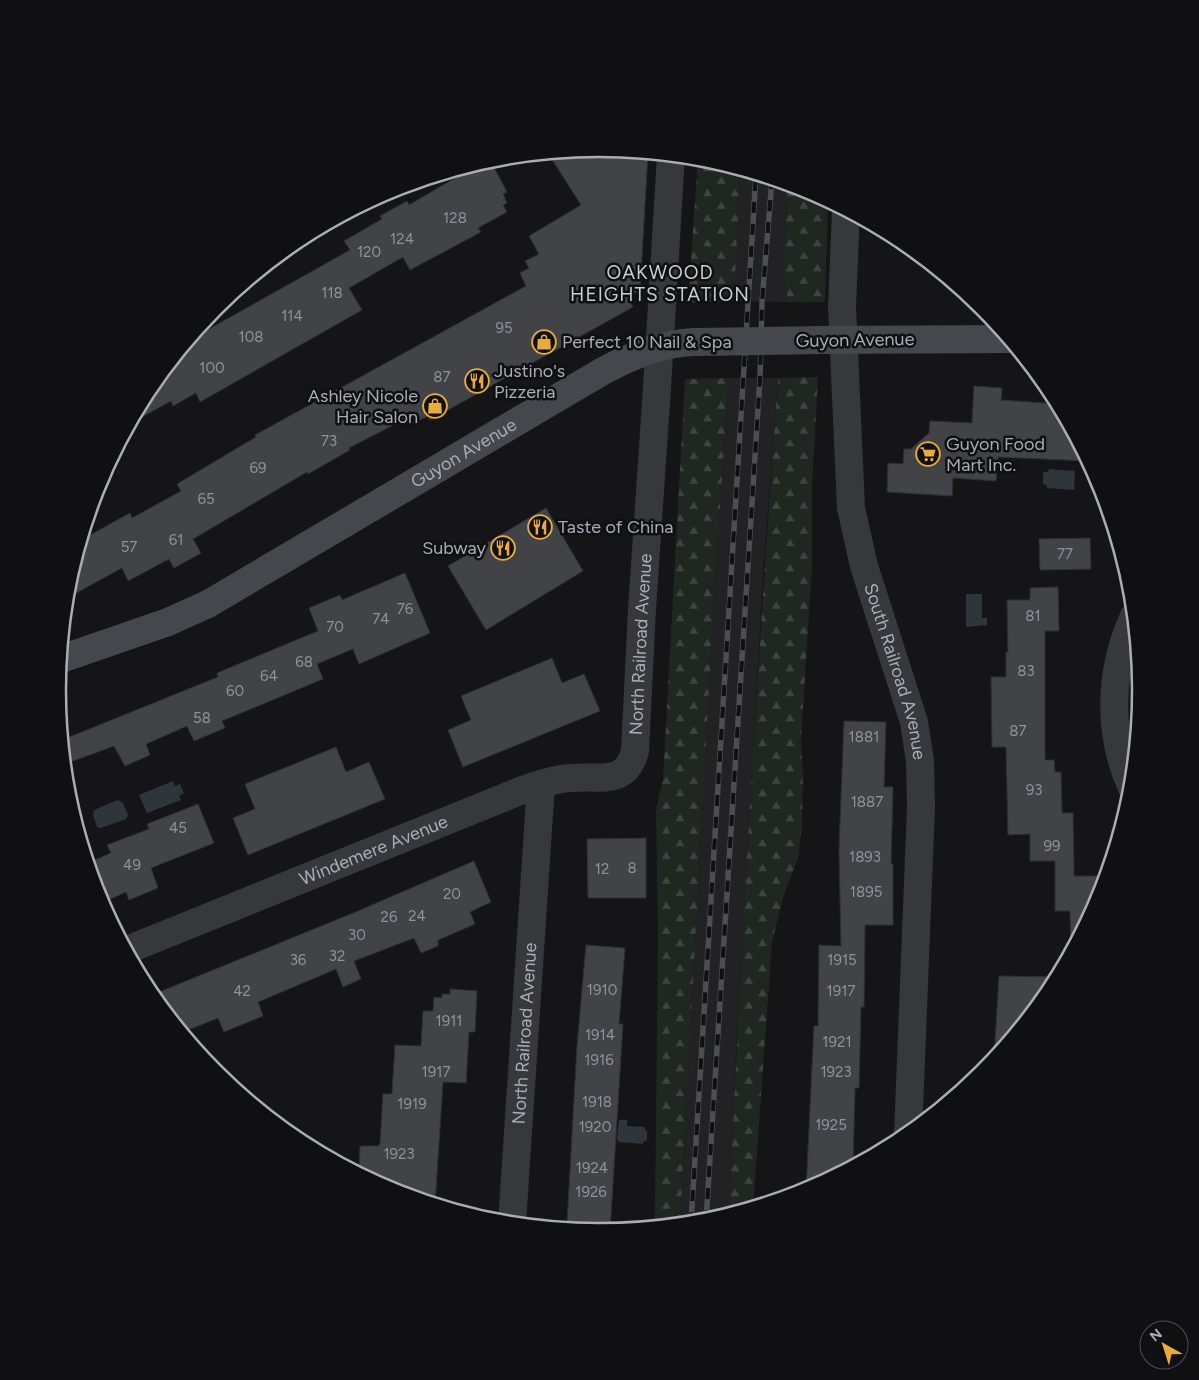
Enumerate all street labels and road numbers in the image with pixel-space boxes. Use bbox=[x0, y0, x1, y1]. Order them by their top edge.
street label: Guyon Avenue bbox=[795, 328, 915, 352]
street label: Guyon Avenue bbox=[407, 413, 521, 493]
street label: North Railroad Avenue bbox=[625, 553, 657, 736]
street label: South Railroad Avenue bbox=[859, 580, 931, 761]
street label: Windemere Avenue bbox=[296, 810, 451, 890]
street label: North Railroad Avenue bbox=[508, 942, 542, 1125]

